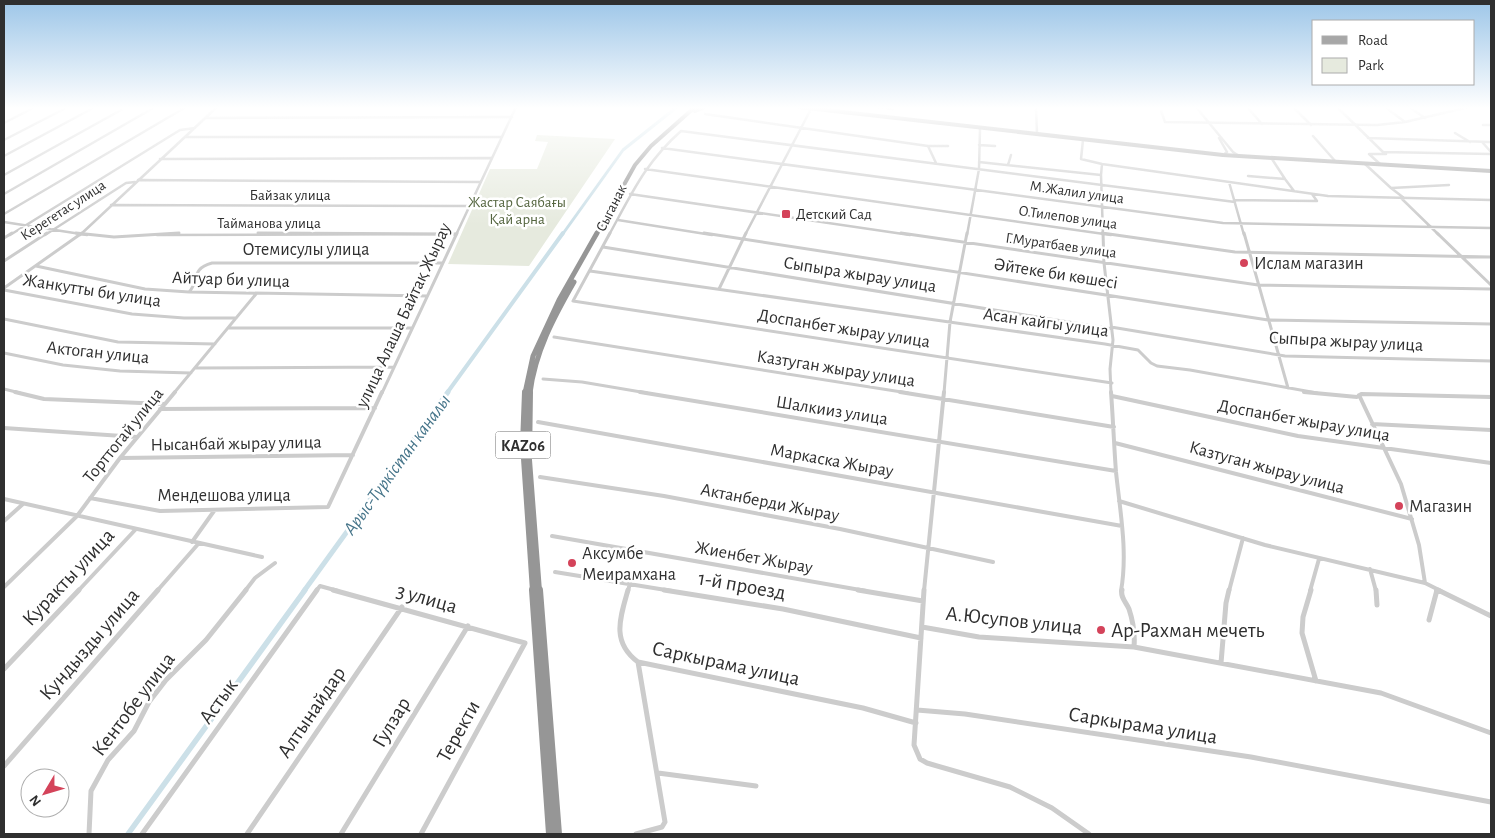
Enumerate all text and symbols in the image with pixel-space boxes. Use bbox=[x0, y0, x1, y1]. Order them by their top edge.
legend bbox=[1312, 20, 1475, 85]
text: Road bbox=[1358, 33, 1388, 48]
text: Park bbox=[1358, 58, 1384, 73]
street label: Керегетас улица bbox=[18, 177, 109, 243]
street label: М.Жалил улица bbox=[1029, 178, 1125, 207]
street label: Сыганак bbox=[593, 182, 630, 234]
street label: Байзак улица bbox=[250, 188, 331, 203]
park label: Жастар Саябағы Қай арна bbox=[468, 195, 566, 227]
street label: О.Тилепов улица bbox=[1018, 203, 1118, 232]
place label: Детский Сад bbox=[796, 207, 872, 222]
marker: Детский Сад bbox=[780, 208, 792, 220]
street label: Тайманова улица bbox=[217, 216, 321, 231]
street label: улица Алаша Байтақ Жырау bbox=[353, 220, 455, 411]
street label: Г.Муратбаев улица bbox=[1004, 230, 1118, 261]
street label: Отемисулы улица bbox=[243, 241, 369, 259]
street label: Сыпыра жырау улица bbox=[782, 254, 938, 296]
street label: Әйтеке би көшесі bbox=[993, 254, 1119, 293]
place label: Ислам магазин bbox=[1254, 255, 1364, 273]
marker: Ислам магазин bbox=[1238, 257, 1250, 269]
street label: Айтуар би улица bbox=[172, 268, 290, 291]
street label: Жанкутты би улица bbox=[21, 270, 162, 311]
street label: Доспанбет жырау улица bbox=[756, 305, 932, 352]
street label: Асан кайгы улица bbox=[982, 305, 1110, 341]
street label: Сыпыра жырау улица bbox=[1268, 329, 1424, 355]
street label: Актоган улица bbox=[46, 339, 150, 367]
street label: Казтуган жырау улица bbox=[755, 348, 916, 390]
street label: Торттогай улица bbox=[80, 385, 167, 486]
water label: Арыс-Түркістан каналы bbox=[339, 391, 454, 539]
street label: Шалкииз улица bbox=[775, 393, 889, 429]
street label: Доспанбет жырау улица bbox=[1216, 396, 1391, 445]
road number: KАZ06 bbox=[496, 432, 550, 458]
street label: Нысанбай жырау улица bbox=[150, 433, 322, 454]
street label: Казтуган жырау улица bbox=[1187, 439, 1346, 497]
street label: Маркаска Жырау bbox=[769, 441, 895, 481]
street label: Актанберди Жырау bbox=[699, 480, 841, 525]
street label: Мендешова улица bbox=[157, 487, 291, 505]
place label: Магазин bbox=[1409, 498, 1472, 516]
marker: Магазин bbox=[1393, 500, 1405, 512]
street label: Куракты улица bbox=[18, 524, 119, 630]
street label: Жиенбет Жырау bbox=[694, 538, 815, 577]
place label: Аксумбе Меирамхана bbox=[582, 544, 676, 584]
marker: Аксумбе Меирамхана bbox=[566, 557, 578, 569]
street label: 1-й проезд bbox=[696, 567, 787, 604]
street label: 3 улица bbox=[394, 580, 460, 617]
street label: Кундызды улица bbox=[35, 584, 144, 704]
street label: А.Юсупов улица bbox=[945, 603, 1084, 638]
place label: Ар-Рахман мечеть bbox=[1111, 620, 1264, 641]
marker: Ар-Рахман мечеть bbox=[1095, 624, 1107, 636]
street label: Саркырама улица bbox=[650, 638, 802, 689]
street label: Кентобе улица bbox=[88, 648, 179, 760]
street label: Алтынайдар bbox=[273, 663, 350, 762]
street label: Астык bbox=[195, 674, 242, 728]
street label: Гулзар bbox=[368, 694, 414, 751]
street label: Теректи bbox=[433, 697, 484, 766]
street label: Саркырама улица bbox=[1067, 703, 1219, 748]
north arrow bbox=[20, 768, 70, 818]
text: N bbox=[27, 792, 44, 809]

